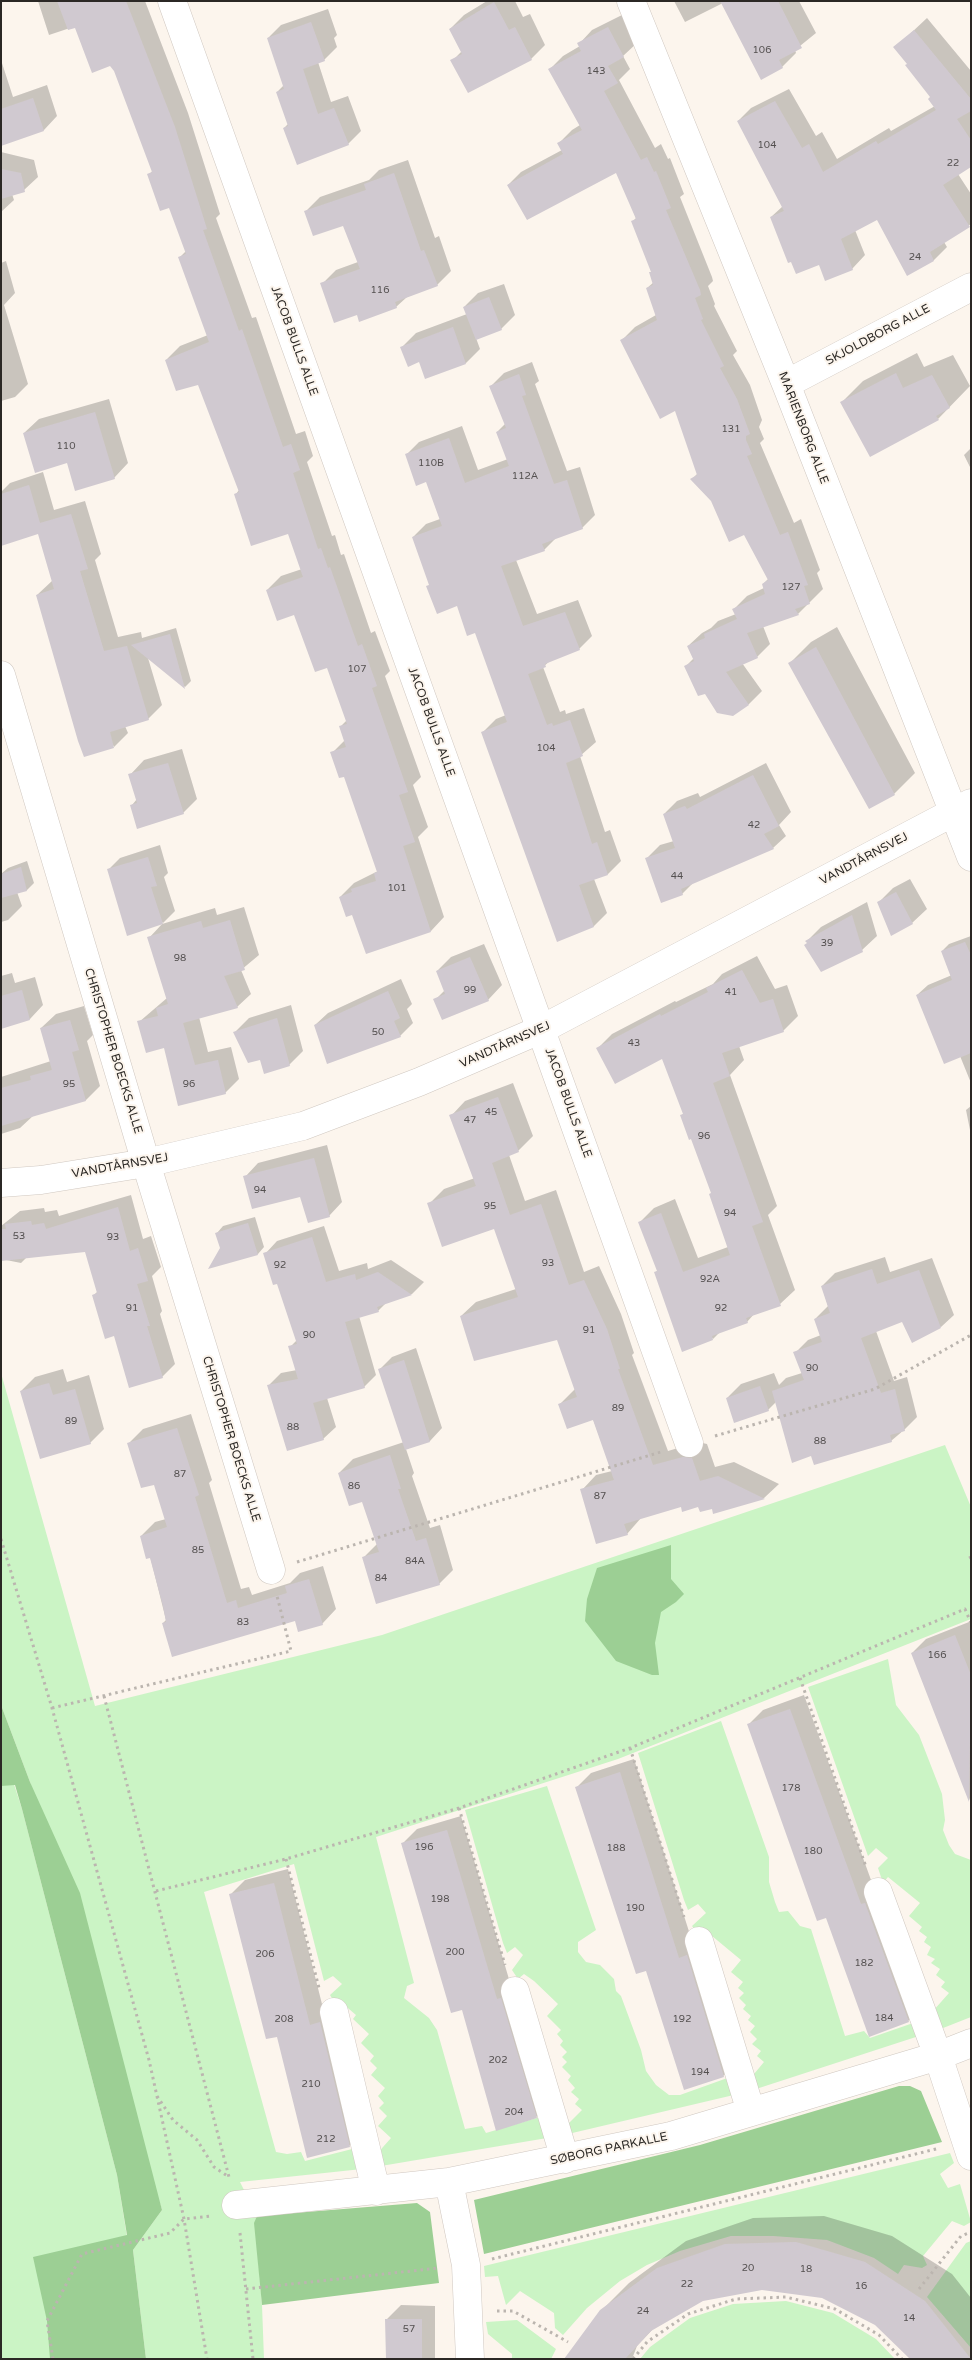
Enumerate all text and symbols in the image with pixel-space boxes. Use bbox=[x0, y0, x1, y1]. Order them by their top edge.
house number: 106 bbox=[753, 44, 771, 56]
house number: 143 bbox=[587, 65, 605, 77]
house number: 104 bbox=[758, 139, 776, 151]
house number: 22 bbox=[947, 157, 959, 169]
house number: 24 bbox=[909, 251, 921, 263]
street label: JACOB BULLS ALLE bbox=[267, 284, 321, 398]
house number: 116 bbox=[371, 284, 389, 296]
street label: SKJOLDBORG ALLE bbox=[823, 301, 933, 369]
street label: MARIENBORG ALLE bbox=[775, 370, 831, 486]
house number: 131 bbox=[722, 423, 740, 435]
house number: 110 bbox=[57, 440, 75, 452]
house number: 110B bbox=[418, 457, 444, 469]
house number: 112A bbox=[512, 470, 538, 482]
house number: 127 bbox=[782, 581, 800, 593]
house number: 107 bbox=[348, 663, 366, 675]
street label: JACOB BULLS ALLE bbox=[404, 665, 458, 779]
house number: 104 bbox=[537, 742, 555, 754]
house number: 42 bbox=[748, 819, 760, 831]
street label: VANDTÅRNSVEJ bbox=[818, 830, 910, 888]
house number: 44 bbox=[671, 870, 683, 882]
house number: 101 bbox=[388, 882, 406, 894]
house number: 39 bbox=[821, 937, 833, 949]
house number: 98 bbox=[174, 952, 186, 964]
street label: CHRISTOPHER BOECKS ALLE bbox=[81, 966, 145, 1136]
house number: 99 bbox=[464, 984, 476, 996]
house number: 41 bbox=[725, 986, 737, 998]
street label: VANDTÅRNSVEJ bbox=[457, 1019, 553, 1071]
house number: 50 bbox=[372, 1026, 384, 1038]
house number: 43 bbox=[628, 1037, 640, 1049]
street label: JACOB BULLS ALLE bbox=[541, 1046, 595, 1160]
house number: 95 bbox=[63, 1078, 75, 1090]
house number: 96 bbox=[183, 1078, 195, 1090]
house number: 45 bbox=[485, 1106, 497, 1118]
house number: 47 bbox=[464, 1114, 476, 1126]
house number: 96 bbox=[698, 1130, 710, 1142]
street label: VANDTÅRNSVEJ bbox=[71, 1150, 169, 1182]
house number: 94 bbox=[254, 1184, 266, 1196]
house number: 95 bbox=[484, 1200, 496, 1212]
house number: 94 bbox=[724, 1207, 736, 1219]
house number: 53 bbox=[13, 1230, 25, 1242]
house number: 93 bbox=[107, 1231, 119, 1243]
house number: 93 bbox=[542, 1257, 554, 1269]
house number: 92 bbox=[274, 1259, 286, 1271]
house number: 92A bbox=[700, 1273, 720, 1285]
house number: 91 bbox=[126, 1302, 138, 1314]
house number: 92 bbox=[715, 1302, 727, 1314]
house number: 91 bbox=[583, 1324, 595, 1336]
house number: 90 bbox=[303, 1329, 315, 1341]
street label: CHRISTOPHER BOECKS ALLE bbox=[199, 1354, 263, 1524]
house number: 90 bbox=[806, 1362, 818, 1374]
house number: 89 bbox=[612, 1402, 624, 1414]
house number: 89 bbox=[65, 1415, 77, 1427]
house number: 88 bbox=[287, 1421, 299, 1433]
house number: 88 bbox=[814, 1435, 826, 1447]
house number: 87 bbox=[174, 1468, 186, 1480]
house number: 86 bbox=[348, 1480, 360, 1492]
house number: 87 bbox=[594, 1490, 606, 1502]
house number: 85 bbox=[192, 1544, 204, 1556]
house number: 84A bbox=[405, 1555, 425, 1567]
house number: 84 bbox=[375, 1572, 387, 1584]
house number: 83 bbox=[237, 1616, 249, 1628]
house number: 166 bbox=[928, 1649, 946, 1661]
house number: 178 bbox=[782, 1782, 800, 1794]
house number: 196 bbox=[415, 1841, 433, 1853]
house number: 188 bbox=[607, 1842, 625, 1854]
house number: 180 bbox=[804, 1845, 822, 1857]
house number: 198 bbox=[431, 1893, 449, 1905]
house number: 190 bbox=[626, 1902, 644, 1914]
house number: 200 bbox=[446, 1946, 464, 1958]
house number: 206 bbox=[256, 1948, 274, 1960]
house number: 182 bbox=[855, 1957, 873, 1969]
house number: 184 bbox=[875, 2012, 893, 2024]
house number: 208 bbox=[275, 2013, 293, 2025]
house number: 192 bbox=[673, 2013, 691, 2025]
house number: 202 bbox=[489, 2054, 507, 2066]
house number: 194 bbox=[691, 2066, 709, 2078]
house number: 210 bbox=[302, 2078, 320, 2090]
house number: 204 bbox=[505, 2106, 523, 2118]
street label: SØBORG PARKALLE bbox=[549, 2130, 669, 2168]
house number: 212 bbox=[317, 2133, 335, 2145]
house number: 20 bbox=[742, 2262, 754, 2274]
house number: 18 bbox=[800, 2263, 812, 2275]
house number: 22 bbox=[681, 2278, 693, 2290]
house number: 16 bbox=[855, 2280, 867, 2292]
house number: 24 bbox=[637, 2305, 649, 2317]
house number: 14 bbox=[903, 2312, 915, 2324]
house number: 57 bbox=[403, 2323, 415, 2335]

